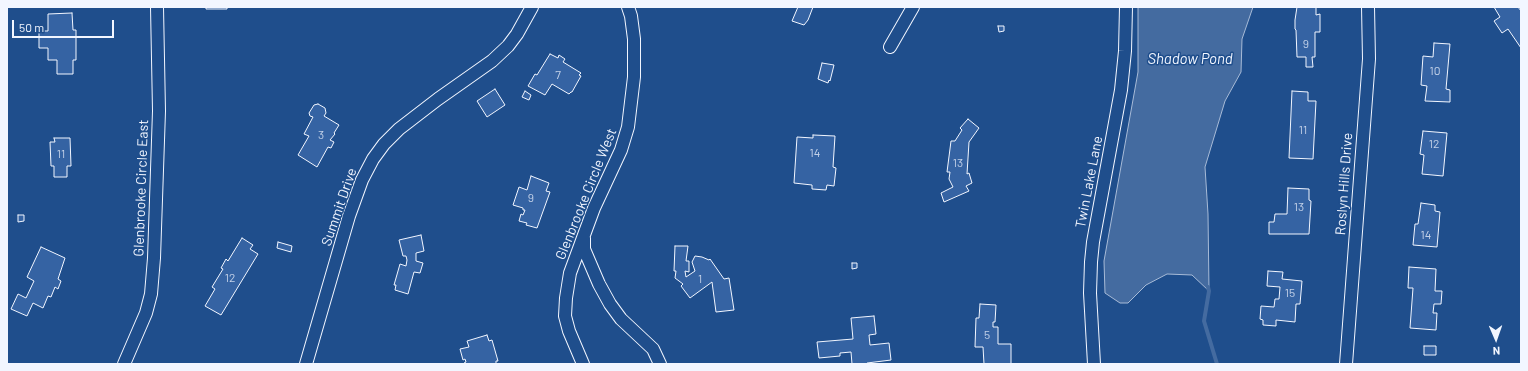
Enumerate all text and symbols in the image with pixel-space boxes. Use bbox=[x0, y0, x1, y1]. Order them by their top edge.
scale bar bbox=[14, 12, 116, 38]
text: 50 m bbox=[19, 20, 44, 34]
house number: 9 bbox=[1303, 37, 1309, 51]
water label: Shadow Pond bbox=[1147, 50, 1233, 68]
house number: 10 bbox=[1430, 64, 1440, 78]
house number: 7 bbox=[555, 68, 561, 82]
street label: Glenbrooke Circle East bbox=[130, 119, 152, 257]
house number: 11 bbox=[1299, 123, 1307, 137]
street label: Glenbrooke Circle West bbox=[552, 126, 620, 262]
house number: 3 bbox=[318, 128, 324, 142]
street label: Roslyn Hills Drive bbox=[1332, 132, 1356, 236]
street label: Twin Lake Lane bbox=[1072, 134, 1106, 230]
house number: 12 bbox=[1429, 137, 1439, 151]
house number: 14 bbox=[810, 146, 820, 160]
house number: 11 bbox=[57, 147, 65, 161]
house number: 13 bbox=[953, 156, 963, 170]
street label: Summit Drive bbox=[318, 166, 360, 248]
house number: 9 bbox=[528, 191, 534, 205]
house number: 13 bbox=[1294, 200, 1304, 214]
house number: 14 bbox=[1421, 228, 1431, 242]
house number: 12 bbox=[225, 271, 235, 285]
house number: 1 bbox=[698, 272, 702, 286]
house number: 15 bbox=[1285, 286, 1295, 300]
north arrow bbox=[1476, 319, 1516, 359]
house number: 5 bbox=[984, 328, 990, 342]
text: N bbox=[1493, 345, 1500, 358]

